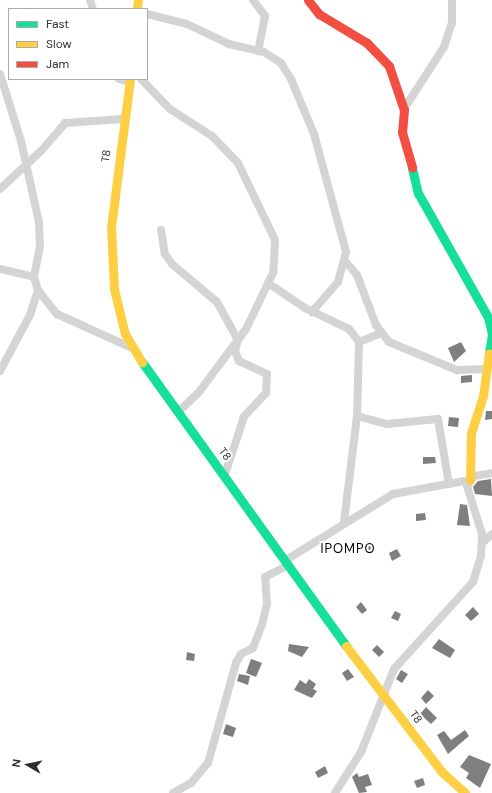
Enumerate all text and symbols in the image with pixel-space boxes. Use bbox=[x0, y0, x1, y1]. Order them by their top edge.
legend bbox=[8, 8, 148, 80]
text: Fast bbox=[46, 16, 69, 32]
text: Slow bbox=[46, 36, 72, 52]
text: Jam bbox=[46, 56, 69, 72]
street label: T8 bbox=[99, 149, 113, 163]
street label: T8 bbox=[216, 445, 234, 463]
district label: IPOMPO bbox=[320, 541, 376, 557]
street label: T8 bbox=[407, 708, 425, 726]
north arrow bbox=[8, 745, 48, 785]
text: N bbox=[9, 758, 24, 768]

